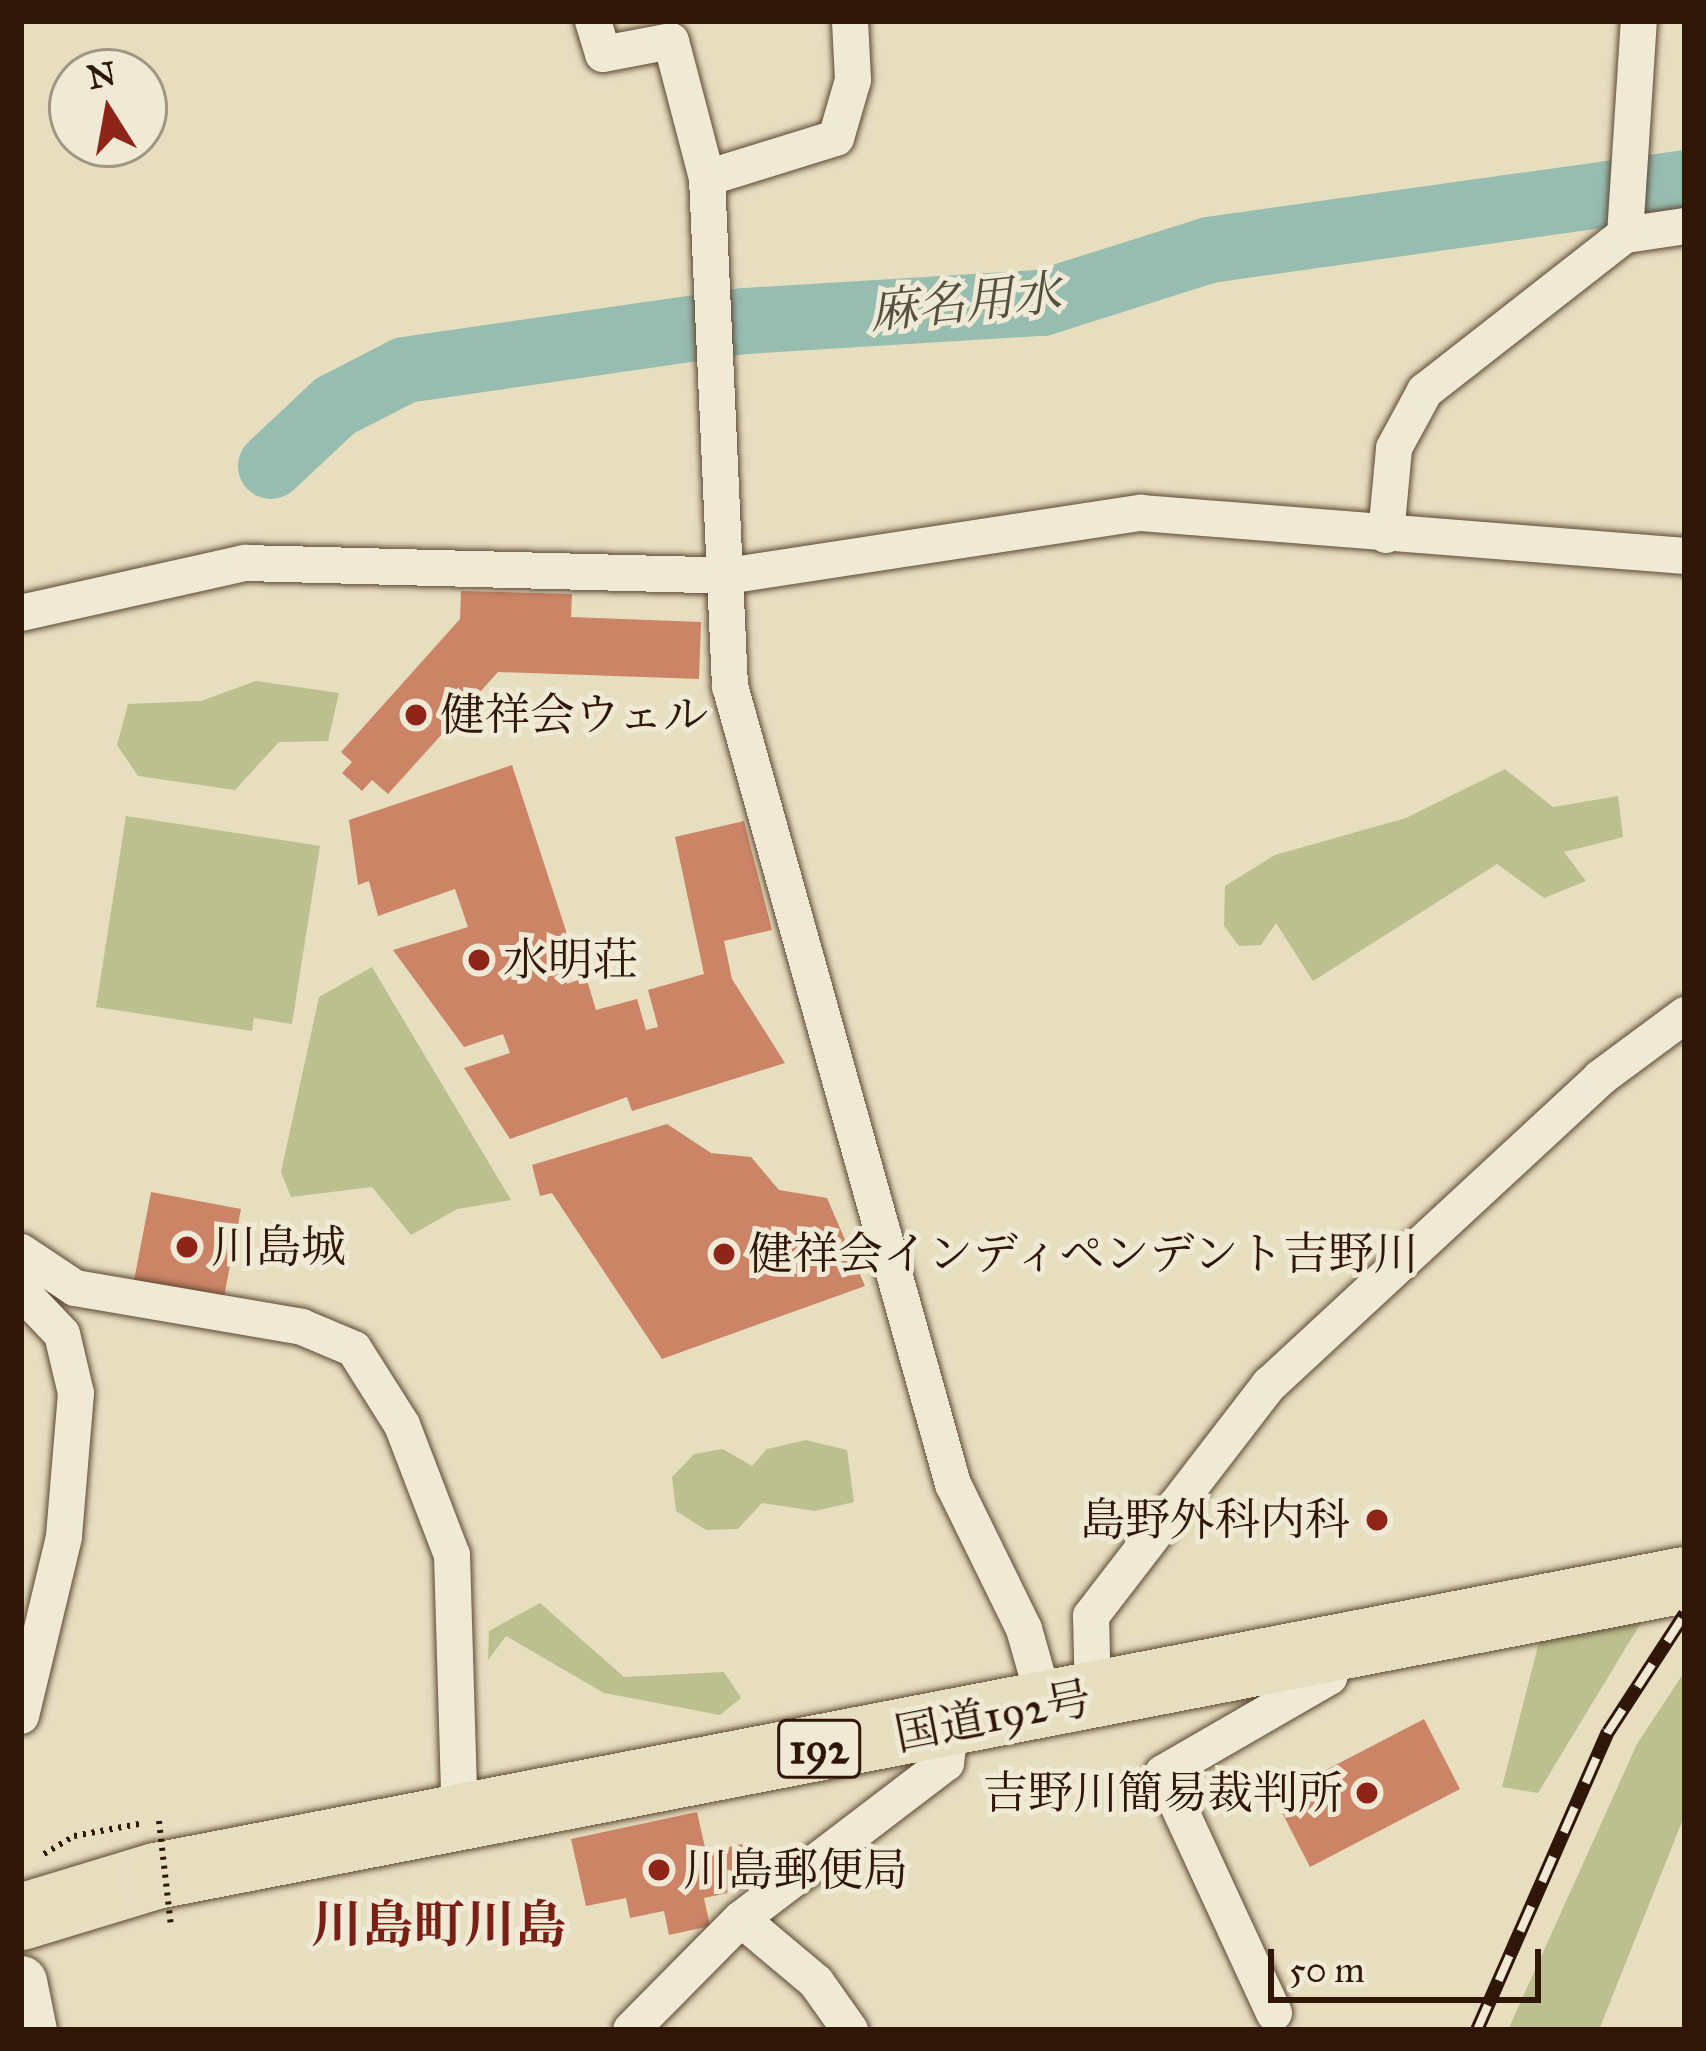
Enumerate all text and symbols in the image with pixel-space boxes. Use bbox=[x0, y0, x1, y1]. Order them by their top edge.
north arrow bbox=[48, 48, 168, 168]
text: N bbox=[84, 53, 119, 98]
water label: 麻名用水 bbox=[867, 263, 1063, 341]
place label: 健祥会ウェル bbox=[440, 688, 710, 742]
marker: 健祥会ウェル bbox=[403, 702, 429, 728]
place label: 水明荘 bbox=[503, 933, 638, 987]
marker: 水明荘 bbox=[466, 947, 492, 973]
place label: 川島城 bbox=[211, 1220, 346, 1274]
place label: 健祥会インディペンデント吉野川 bbox=[748, 1227, 1423, 1281]
marker: 川島城 bbox=[174, 1234, 200, 1260]
marker: 健祥会インディペンデント吉野川 bbox=[711, 1241, 737, 1267]
place label: 島野外科内科 bbox=[1080, 1493, 1350, 1547]
marker: 島野外科内科 bbox=[1361, 1504, 1393, 1536]
street label: 国道192号 bbox=[890, 1671, 1096, 1761]
road number: 192 bbox=[777, 1713, 861, 1785]
place label: 吉野川簡易裁判所 bbox=[983, 1766, 1343, 1820]
marker: 吉野川簡易裁判所 bbox=[1354, 1780, 1380, 1806]
place label: 川島郵便局 bbox=[683, 1843, 908, 1897]
marker: 川島郵便局 bbox=[646, 1857, 672, 1883]
district label: 川島町川島 bbox=[312, 1894, 566, 1956]
scale bar bbox=[1274, 1925, 1547, 1999]
text: 50 m bbox=[1289, 1948, 1365, 1992]

